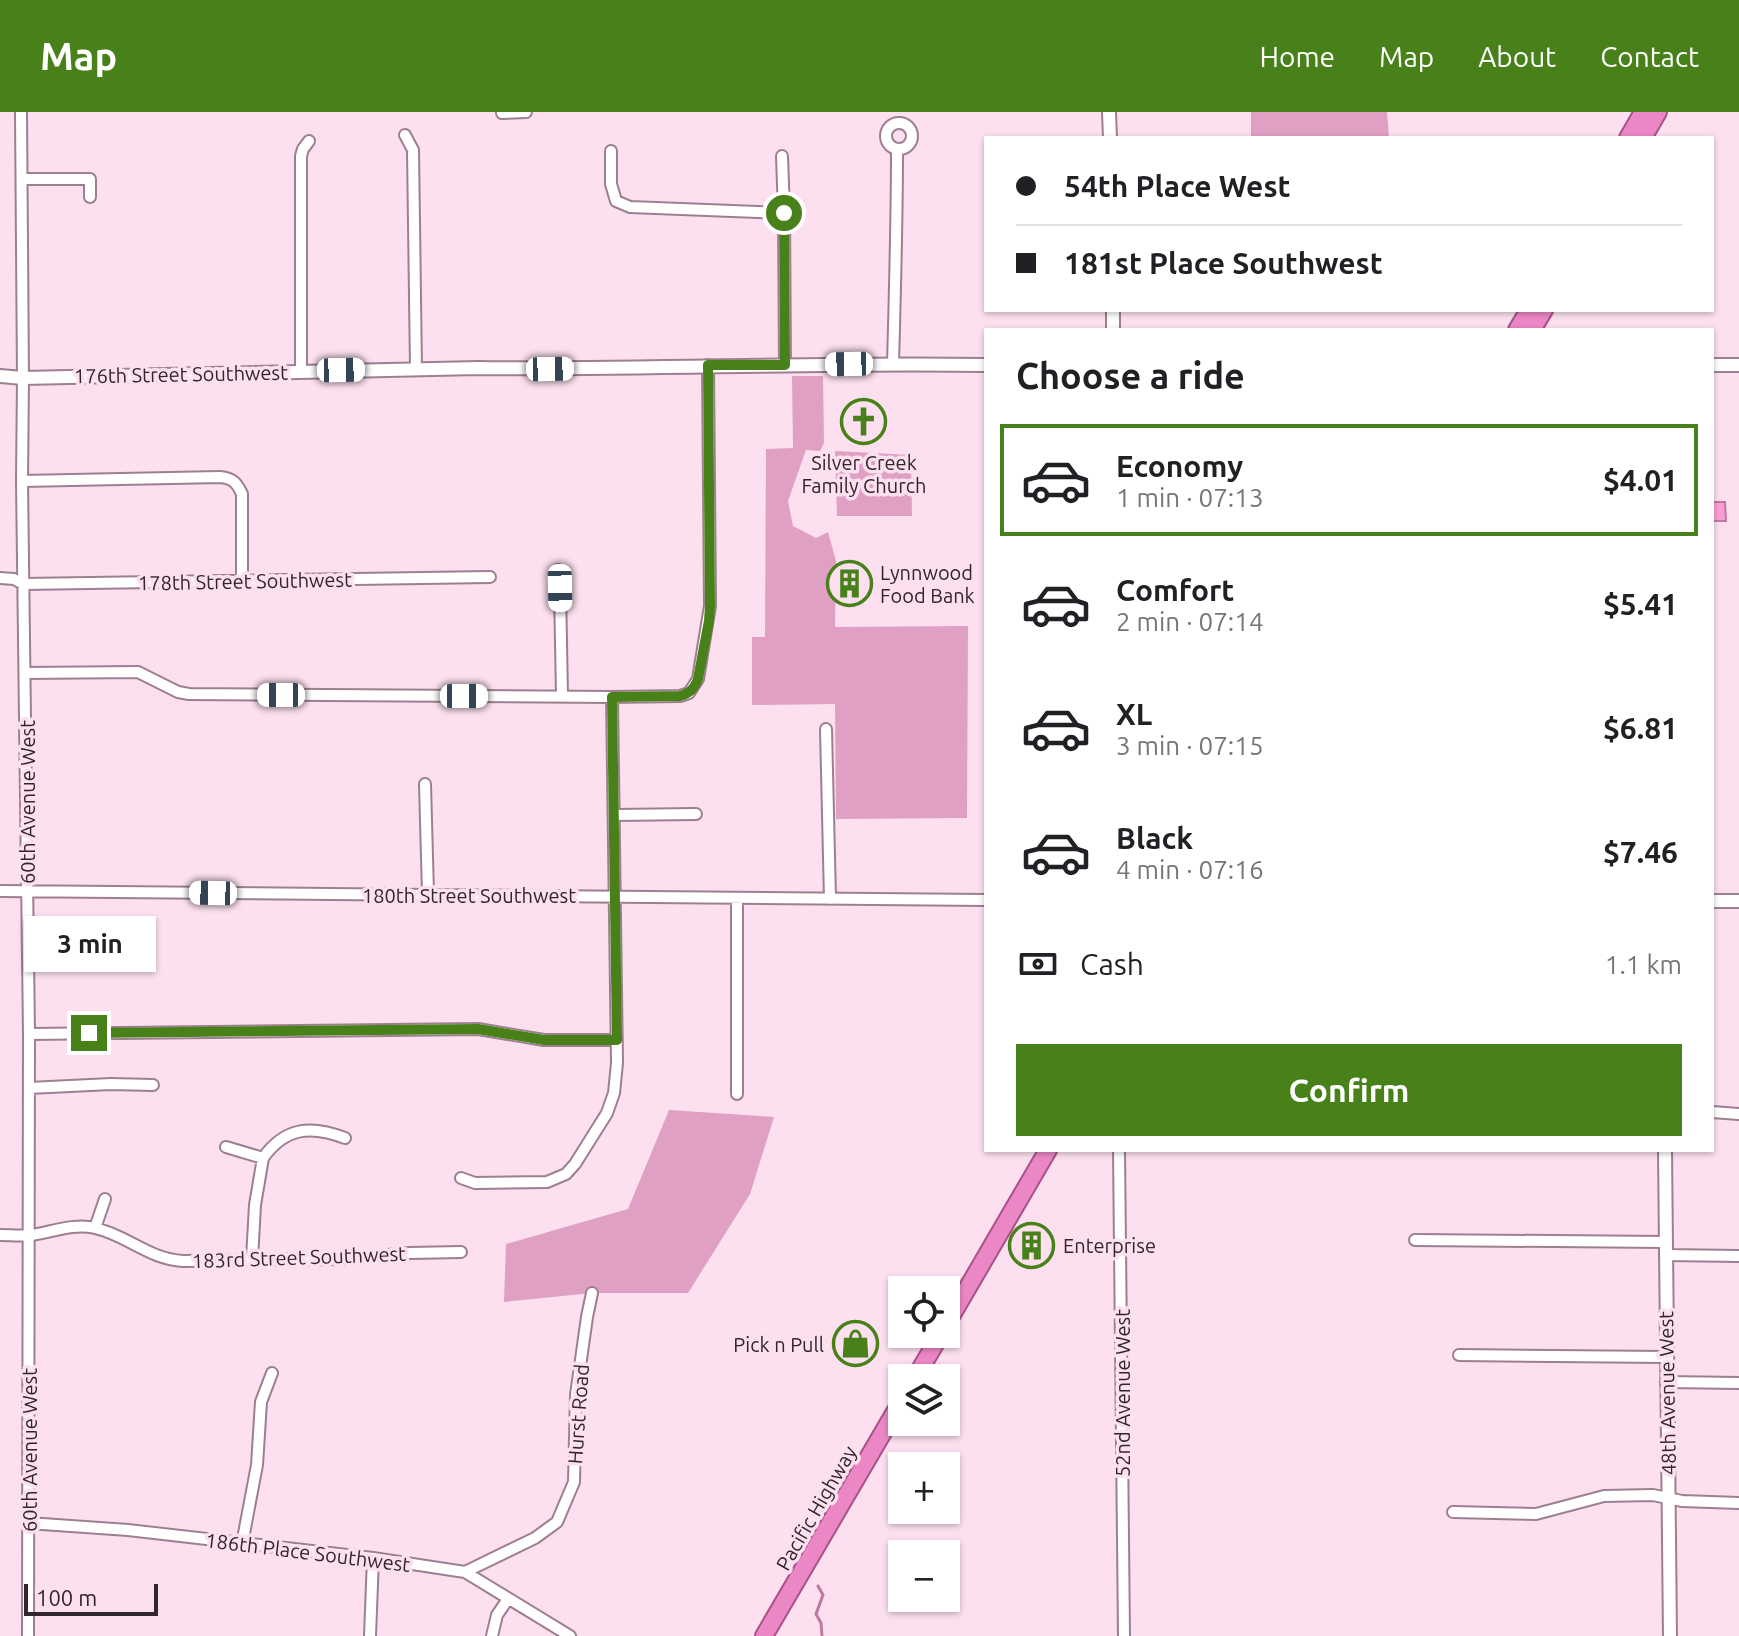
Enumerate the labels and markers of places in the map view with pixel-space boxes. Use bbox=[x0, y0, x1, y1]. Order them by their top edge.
church icon: Silver Creek Family Church bbox=[840, 398, 888, 446]
place label: Silver Creek Family Church bbox=[802, 451, 926, 497]
building icon: Lynnwood Food Bank bbox=[825, 560, 873, 608]
place label: Lynnwood Food Bank bbox=[880, 561, 975, 607]
building icon: Enterprise bbox=[1008, 1221, 1056, 1269]
place label: Enterprise bbox=[1063, 1234, 1156, 1257]
shop icon: Pick n Pull bbox=[831, 1320, 879, 1368]
place label: Pick n Pull bbox=[733, 1333, 824, 1356]

